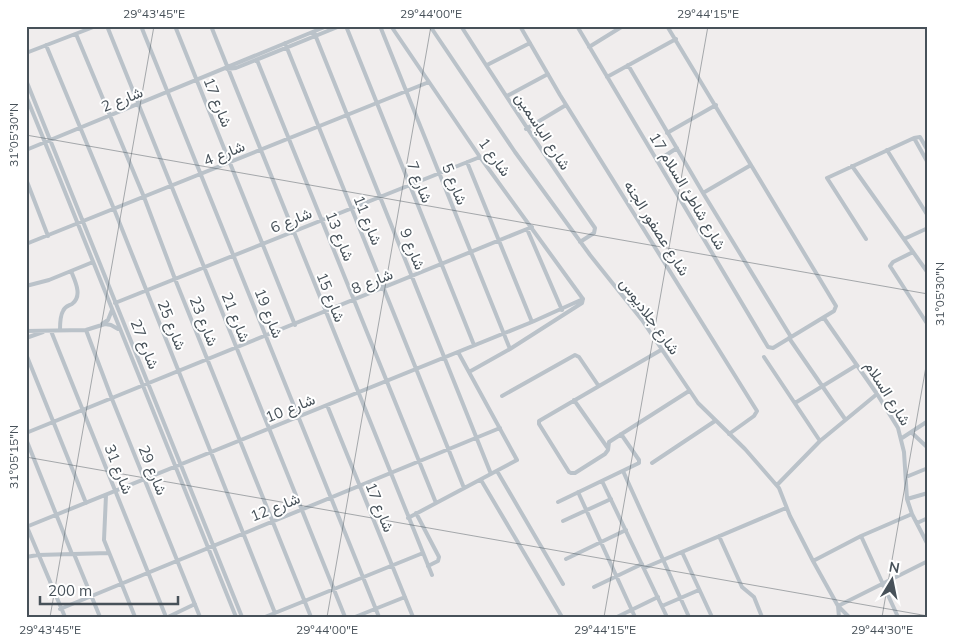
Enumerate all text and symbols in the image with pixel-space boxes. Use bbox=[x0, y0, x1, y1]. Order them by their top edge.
text: 29°43'45"E bbox=[123, 6, 185, 21]
text: 29°44'00"E bbox=[400, 6, 462, 21]
text: 29°44'15"E bbox=[677, 6, 739, 21]
street label: شارع 17 bbox=[198, 74, 237, 131]
street label: شارع 2 bbox=[98, 82, 146, 118]
street label: شارع الياسمين bbox=[509, 89, 575, 174]
text: 31°05'30"N bbox=[6, 103, 21, 167]
street label: شارع شاطئ السلام 17 bbox=[644, 129, 731, 254]
street label: شارع 1 bbox=[473, 134, 515, 181]
street label: شارع 4 bbox=[200, 136, 248, 172]
street label: شارع 7 bbox=[401, 158, 437, 206]
street label: شارع 5 bbox=[436, 160, 472, 208]
street label: شارع عصفور الجنه bbox=[618, 177, 694, 280]
street label: شارع 11 bbox=[348, 192, 387, 249]
street label: شارع 6 bbox=[267, 203, 315, 239]
street label: شارع 13 bbox=[320, 208, 359, 265]
street label: شارع 9 bbox=[394, 225, 430, 273]
text: 31°05'30"N bbox=[932, 262, 947, 326]
street label: شارع 8 bbox=[348, 264, 396, 300]
street label: شارع 15 bbox=[311, 269, 350, 326]
street label: شارع جلاديوس bbox=[614, 274, 684, 359]
street label: شارع 19 bbox=[249, 285, 288, 342]
street label: شارع 21 bbox=[216, 289, 255, 346]
street label: شارع 23 bbox=[184, 293, 223, 350]
street label: شارع 25 bbox=[152, 297, 191, 354]
street label: شارع 27 bbox=[125, 316, 164, 373]
street label: شارع السلام bbox=[859, 357, 915, 430]
street label: شارع 10 bbox=[262, 389, 319, 428]
text: 31°05'15"N bbox=[6, 425, 21, 489]
street label: شارع 31 bbox=[99, 441, 138, 498]
street label: شارع 29 bbox=[133, 442, 172, 499]
street label: شارع 17 bbox=[360, 479, 399, 536]
street label: شارع 12 bbox=[247, 488, 304, 527]
north arrow bbox=[866, 556, 916, 606]
text: N bbox=[887, 557, 901, 577]
scale bar bbox=[40, 573, 178, 605]
text: 200 m bbox=[48, 581, 92, 600]
text: 29°43'45"E bbox=[19, 622, 81, 637]
text: 29°44'00"E bbox=[296, 622, 358, 637]
text: 29°44'15"E bbox=[574, 622, 636, 637]
text: 29°44'30"E bbox=[851, 622, 913, 637]

